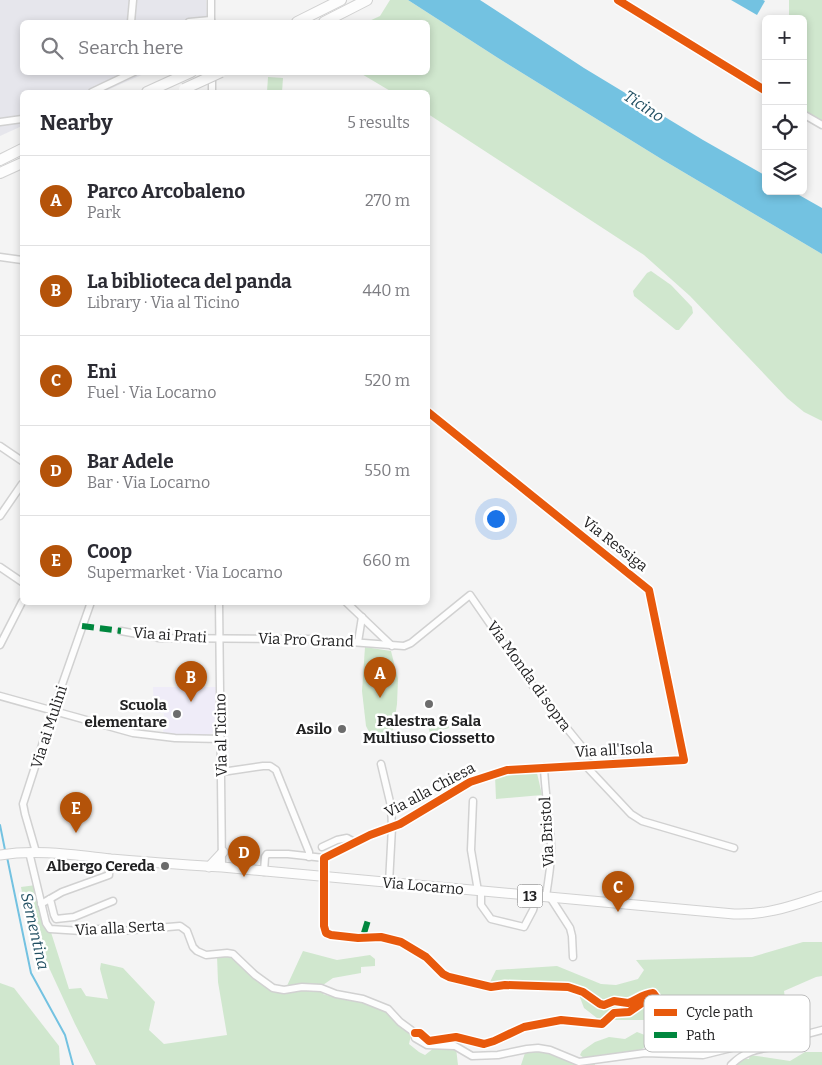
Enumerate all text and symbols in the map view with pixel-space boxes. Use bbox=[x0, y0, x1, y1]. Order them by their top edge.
map controls bbox=[762, 15, 807, 195]
button: + bbox=[762, 15, 807, 60]
search box bbox=[20, 20, 430, 75]
icon: search bbox=[38, 34, 66, 62]
text: Search here bbox=[78, 36, 183, 59]
button: − bbox=[762, 60, 807, 105]
water label: Ticino bbox=[620, 86, 668, 126]
button: locate bbox=[762, 105, 807, 150]
text: Nearby bbox=[40, 110, 113, 136]
text: 5 results bbox=[347, 113, 410, 132]
button: layers bbox=[762, 150, 807, 195]
text: Parco Arcobaleno bbox=[87, 180, 245, 203]
text: A bbox=[50, 191, 62, 210]
text: 270 m bbox=[365, 191, 410, 210]
text: Park bbox=[87, 203, 121, 222]
text: La biblioteca del panda bbox=[87, 270, 292, 293]
text: B bbox=[51, 281, 61, 300]
text: 440 m bbox=[363, 281, 410, 300]
text: Library · Via al Ticino bbox=[87, 293, 240, 312]
text: Eni bbox=[87, 360, 117, 383]
text: C bbox=[51, 371, 61, 390]
text: 520 m bbox=[364, 371, 410, 390]
text: Fuel · Via Locarno bbox=[87, 383, 216, 402]
text: Bar Adele bbox=[87, 450, 174, 473]
text: D bbox=[50, 461, 62, 480]
text: 550 m bbox=[364, 461, 410, 480]
text: Bar · Via Locarno bbox=[87, 473, 210, 492]
your location bbox=[483, 506, 509, 532]
street label: Via Ressiga bbox=[579, 513, 651, 575]
text: Coop bbox=[87, 540, 132, 563]
text: E bbox=[51, 551, 61, 570]
text: 660 m bbox=[362, 551, 410, 570]
text: Supermarket · Via Locarno bbox=[87, 563, 283, 582]
street label: Via Monda di sopra bbox=[483, 617, 575, 735]
street label: Via ai Prati bbox=[133, 623, 208, 647]
street label: Via Pro Grand bbox=[258, 629, 354, 651]
pin: A bbox=[364, 657, 396, 698]
pin: B bbox=[175, 661, 207, 702]
street label: Via ai Mulini bbox=[27, 683, 71, 771]
street label: Via al Ticino bbox=[211, 693, 231, 777]
place label: Scuola elementare bbox=[84, 696, 168, 731]
marker: Palestra & Sala Multiuso Ciossetto bbox=[423, 698, 435, 710]
marker: Scuola elementare bbox=[171, 708, 183, 720]
place label: Palestra & Sala Multiuso Ciossetto bbox=[363, 712, 495, 747]
place label: Asilo bbox=[296, 720, 332, 738]
marker: Asilo bbox=[336, 723, 348, 735]
street label: Via all'Isola bbox=[574, 739, 654, 761]
street label: Via alla Chiesa bbox=[382, 759, 478, 821]
pin: E bbox=[60, 792, 92, 833]
street label: Via Bristol bbox=[536, 796, 558, 868]
pin: D bbox=[228, 836, 260, 877]
place label: Albergo Cereda bbox=[46, 857, 156, 875]
marker: Albergo Cereda bbox=[159, 860, 171, 872]
pin: C bbox=[602, 871, 634, 912]
street label: Via Locarno bbox=[381, 873, 465, 899]
road number: 13 bbox=[518, 884, 542, 908]
water label: Sementina bbox=[17, 891, 53, 971]
street label: Via alla Serta bbox=[75, 917, 165, 939]
legend bbox=[644, 995, 810, 1052]
text: Cycle path bbox=[686, 1004, 753, 1021]
text: Path bbox=[686, 1027, 716, 1044]

